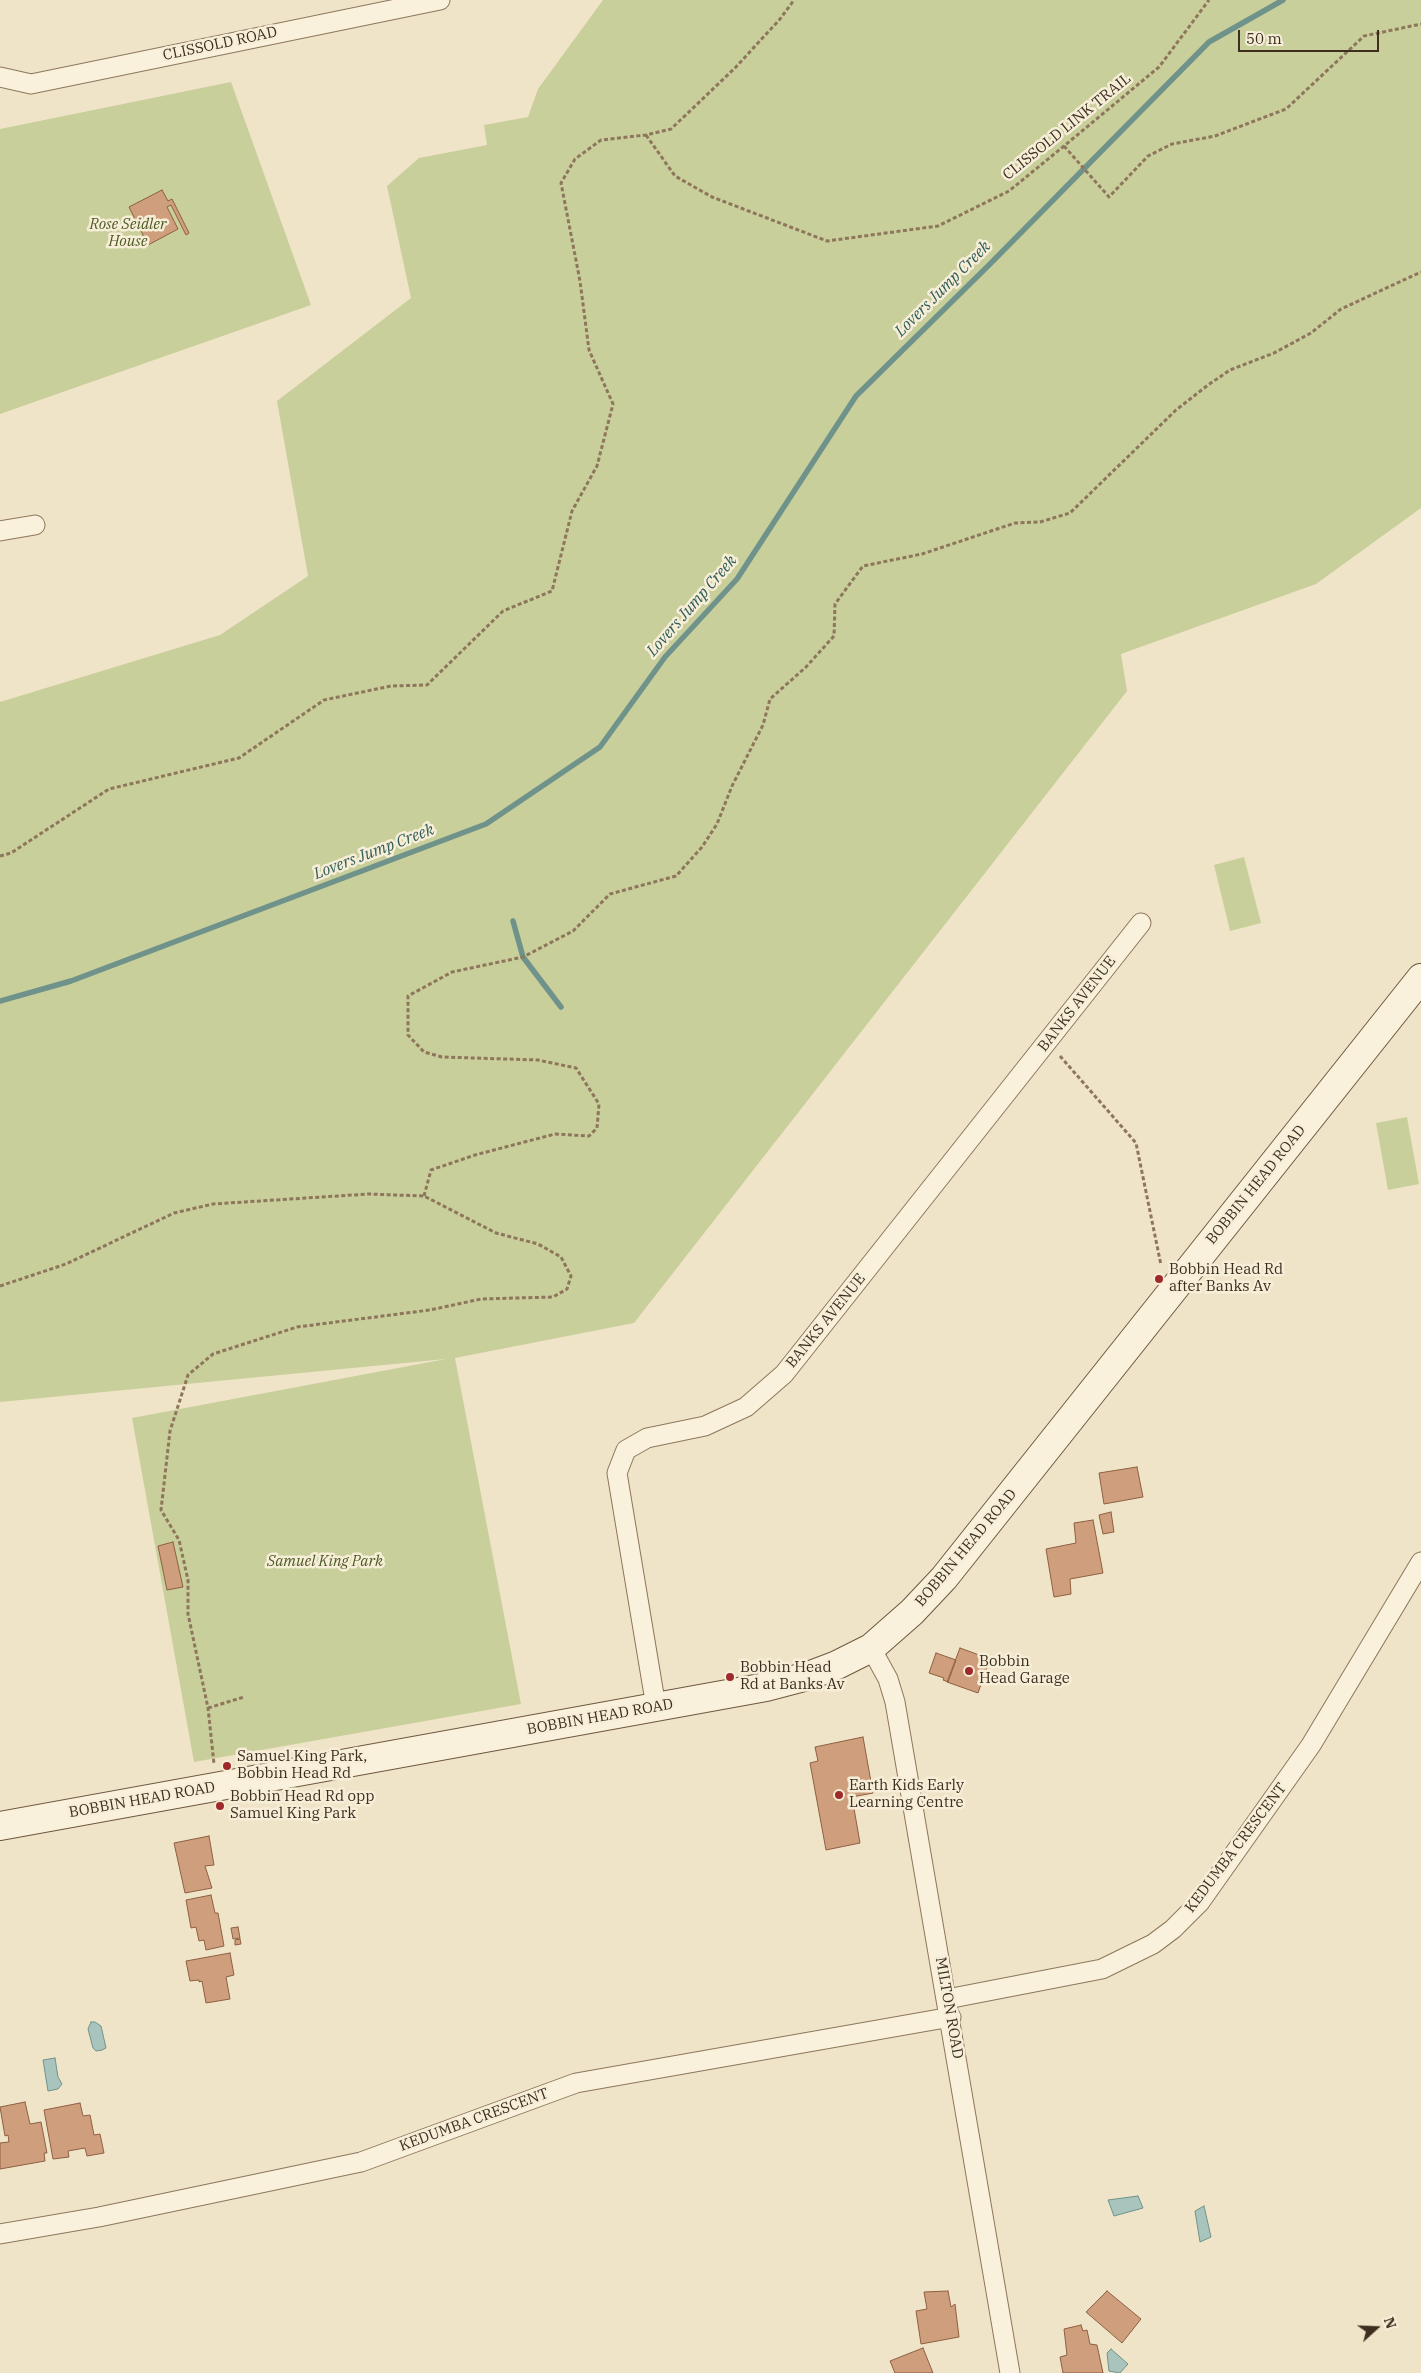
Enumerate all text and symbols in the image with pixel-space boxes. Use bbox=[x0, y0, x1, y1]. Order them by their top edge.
scale bar bbox=[1241, 20, 1382, 52]
street label: CLISSOLD ROAD bbox=[161, 23, 279, 65]
text: 50 m bbox=[1246, 29, 1282, 48]
street label: CLISSOLD LINK TRAIL bbox=[999, 70, 1135, 184]
park label: Rose Seidler House bbox=[90, 216, 166, 251]
water label: Lovers Jump Creek bbox=[891, 237, 995, 341]
water label: Lovers Jump Creek bbox=[643, 552, 741, 660]
water label: Lovers Jump Creek bbox=[311, 820, 437, 884]
street label: BANKS AVENUE bbox=[1034, 953, 1120, 1055]
street label: BOBBIN HEAD ROAD bbox=[1202, 1122, 1310, 1248]
place label: Bobbin Head Rd after Banks Av bbox=[1169, 1261, 1283, 1296]
street label: BANKS AVENUE bbox=[782, 1270, 870, 1372]
marker: Bobbin Head Rd after Banks Av bbox=[1153, 1273, 1165, 1285]
street label: BOBBIN HEAD ROAD bbox=[911, 1485, 1021, 1611]
park label: Samuel King Park bbox=[267, 1553, 383, 1571]
place label: Bobbin Head Garage bbox=[979, 1653, 1070, 1688]
place label: Bobbin Head Rd at Banks Av bbox=[740, 1659, 845, 1694]
marker: Bobbin Head Garage bbox=[963, 1665, 975, 1677]
marker: Bobbin Head Rd at Banks Av bbox=[724, 1671, 736, 1683]
street label: BOBBIN HEAD ROAD bbox=[525, 1695, 675, 1739]
place label: Samuel King Park, Bobbin Head Rd bbox=[237, 1748, 367, 1783]
marker: Samuel King Park, Bobbin Head Rd bbox=[221, 1760, 233, 1772]
place label: Earth Kids Early Learning Centre bbox=[849, 1777, 964, 1812]
street label: BOBBIN HEAD ROAD bbox=[67, 1778, 217, 1822]
street label: KEDUMBA CRESCENT bbox=[1181, 1780, 1291, 1916]
place label: Bobbin Head Rd opp Samuel King Park bbox=[230, 1788, 374, 1823]
marker: Earth Kids Early Learning Centre bbox=[833, 1789, 845, 1801]
marker: Bobbin Head Rd opp Samuel King Park bbox=[214, 1800, 226, 1812]
street label: MILTON ROAD bbox=[931, 1956, 967, 2060]
street label: KEDUMBA CRESCENT bbox=[397, 2085, 551, 2155]
north arrow bbox=[1351, 2303, 1401, 2353]
text: N bbox=[1380, 2315, 1400, 2331]

